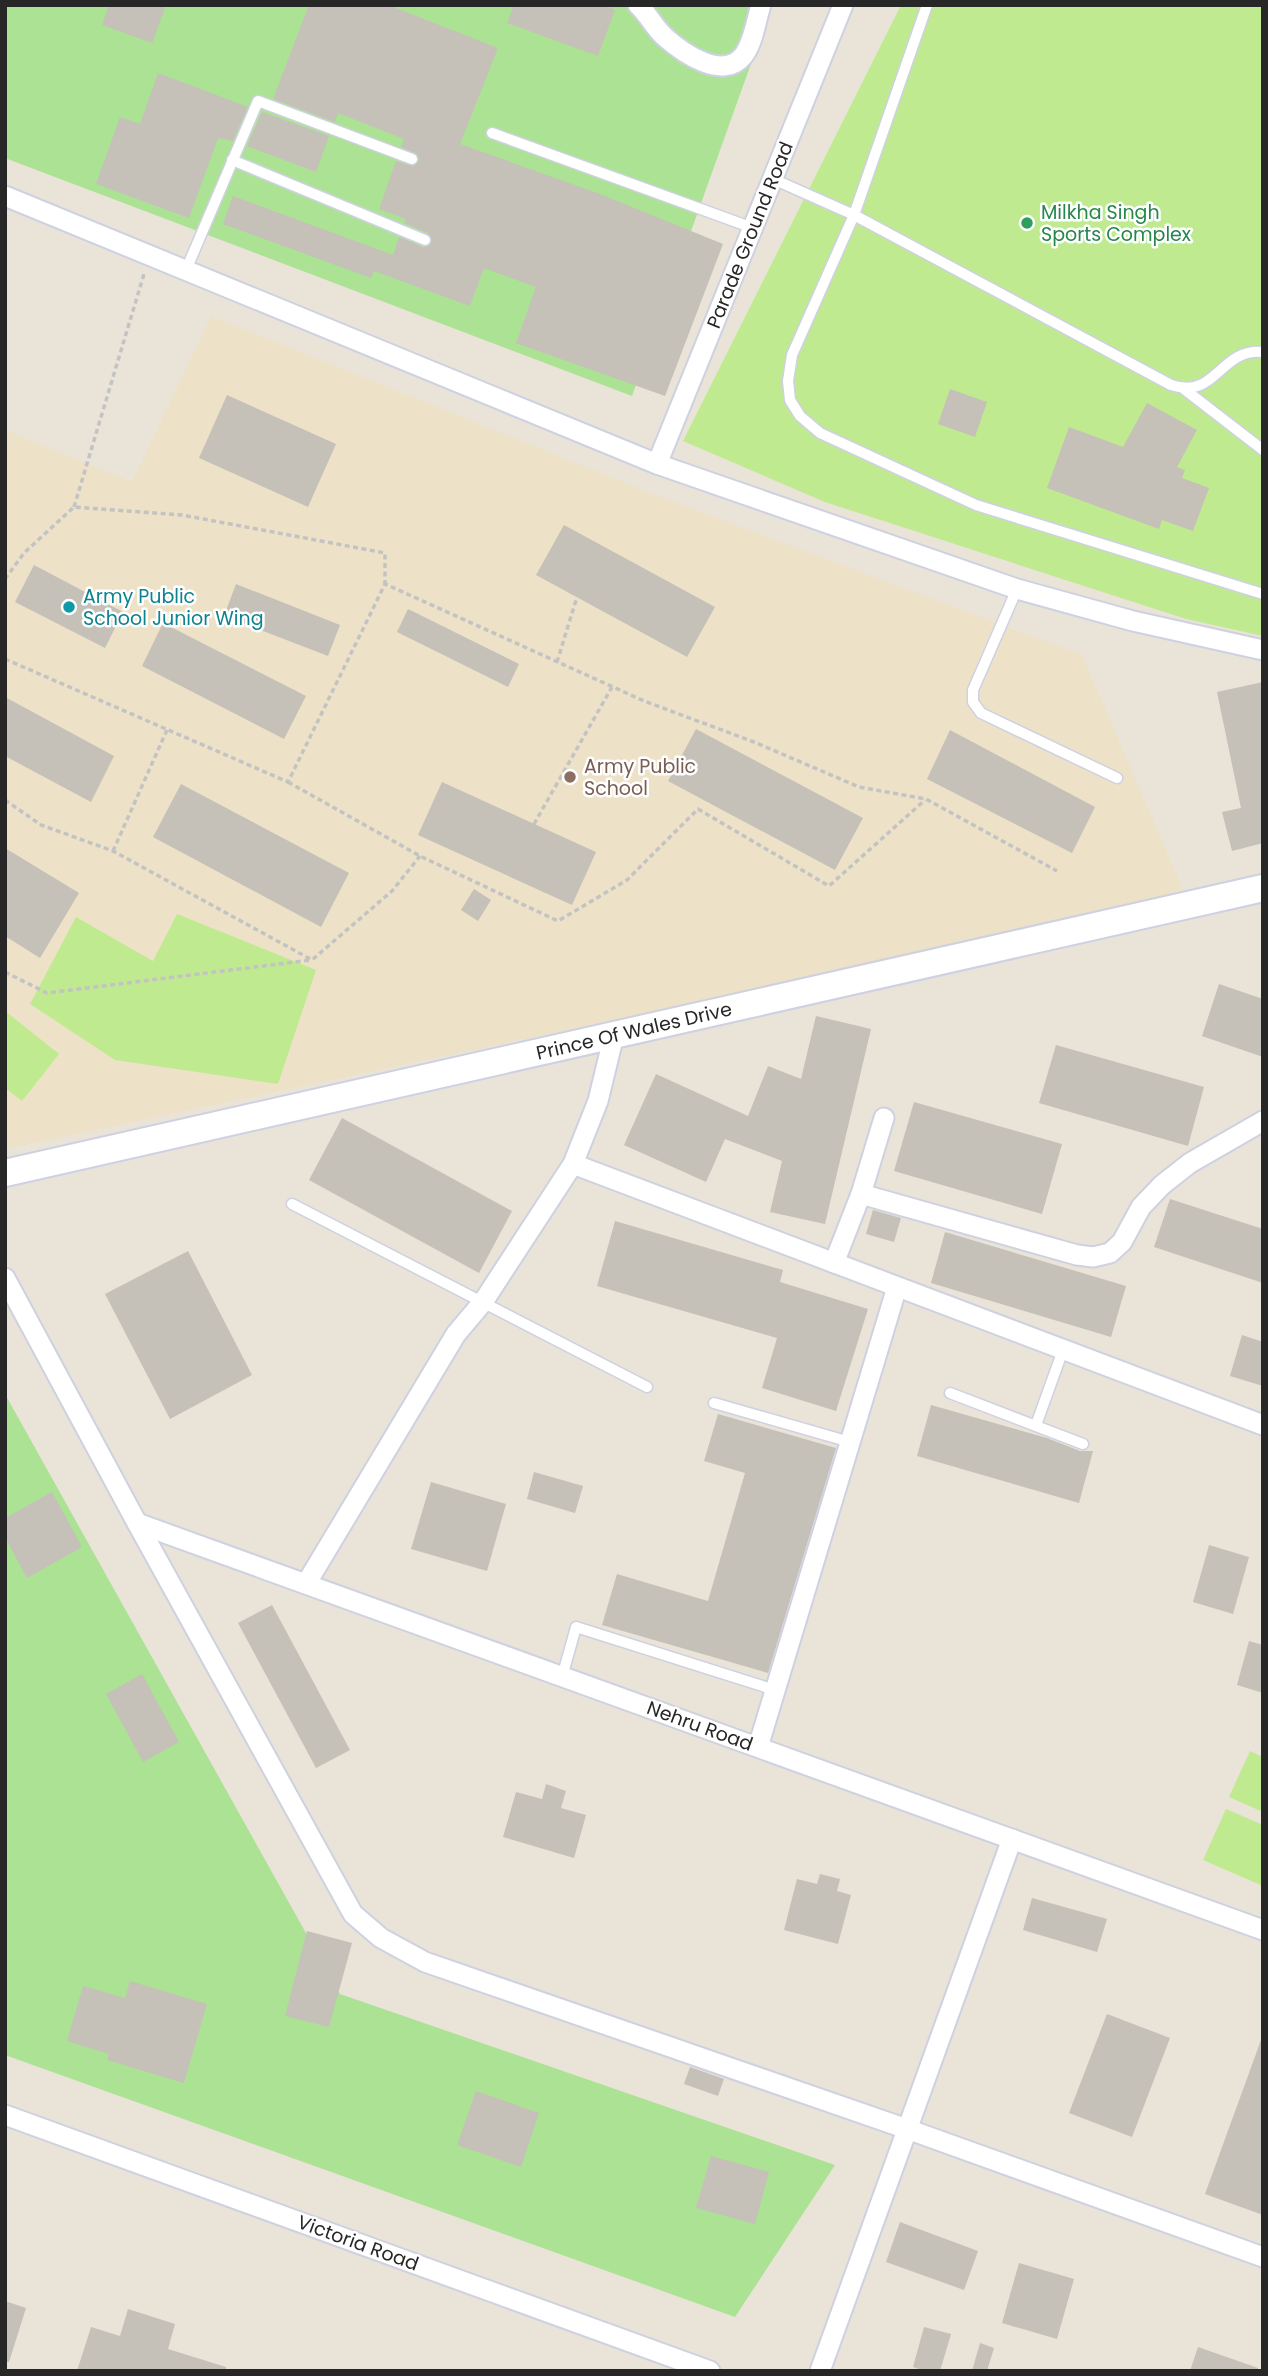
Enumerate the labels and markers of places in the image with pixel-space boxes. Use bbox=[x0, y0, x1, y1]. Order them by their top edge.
place label: Milkha Singh Sports Complex bbox=[1041, 199, 1191, 248]
marker: Milkha Singh Sports Complex bbox=[1019, 215, 1035, 231]
place label: Army Public School Junior Wing bbox=[83, 583, 264, 632]
marker: Army Public School Junior Wing bbox=[61, 599, 77, 615]
place label: Army Public School bbox=[584, 753, 696, 802]
marker: Army Public School bbox=[562, 769, 578, 785]

